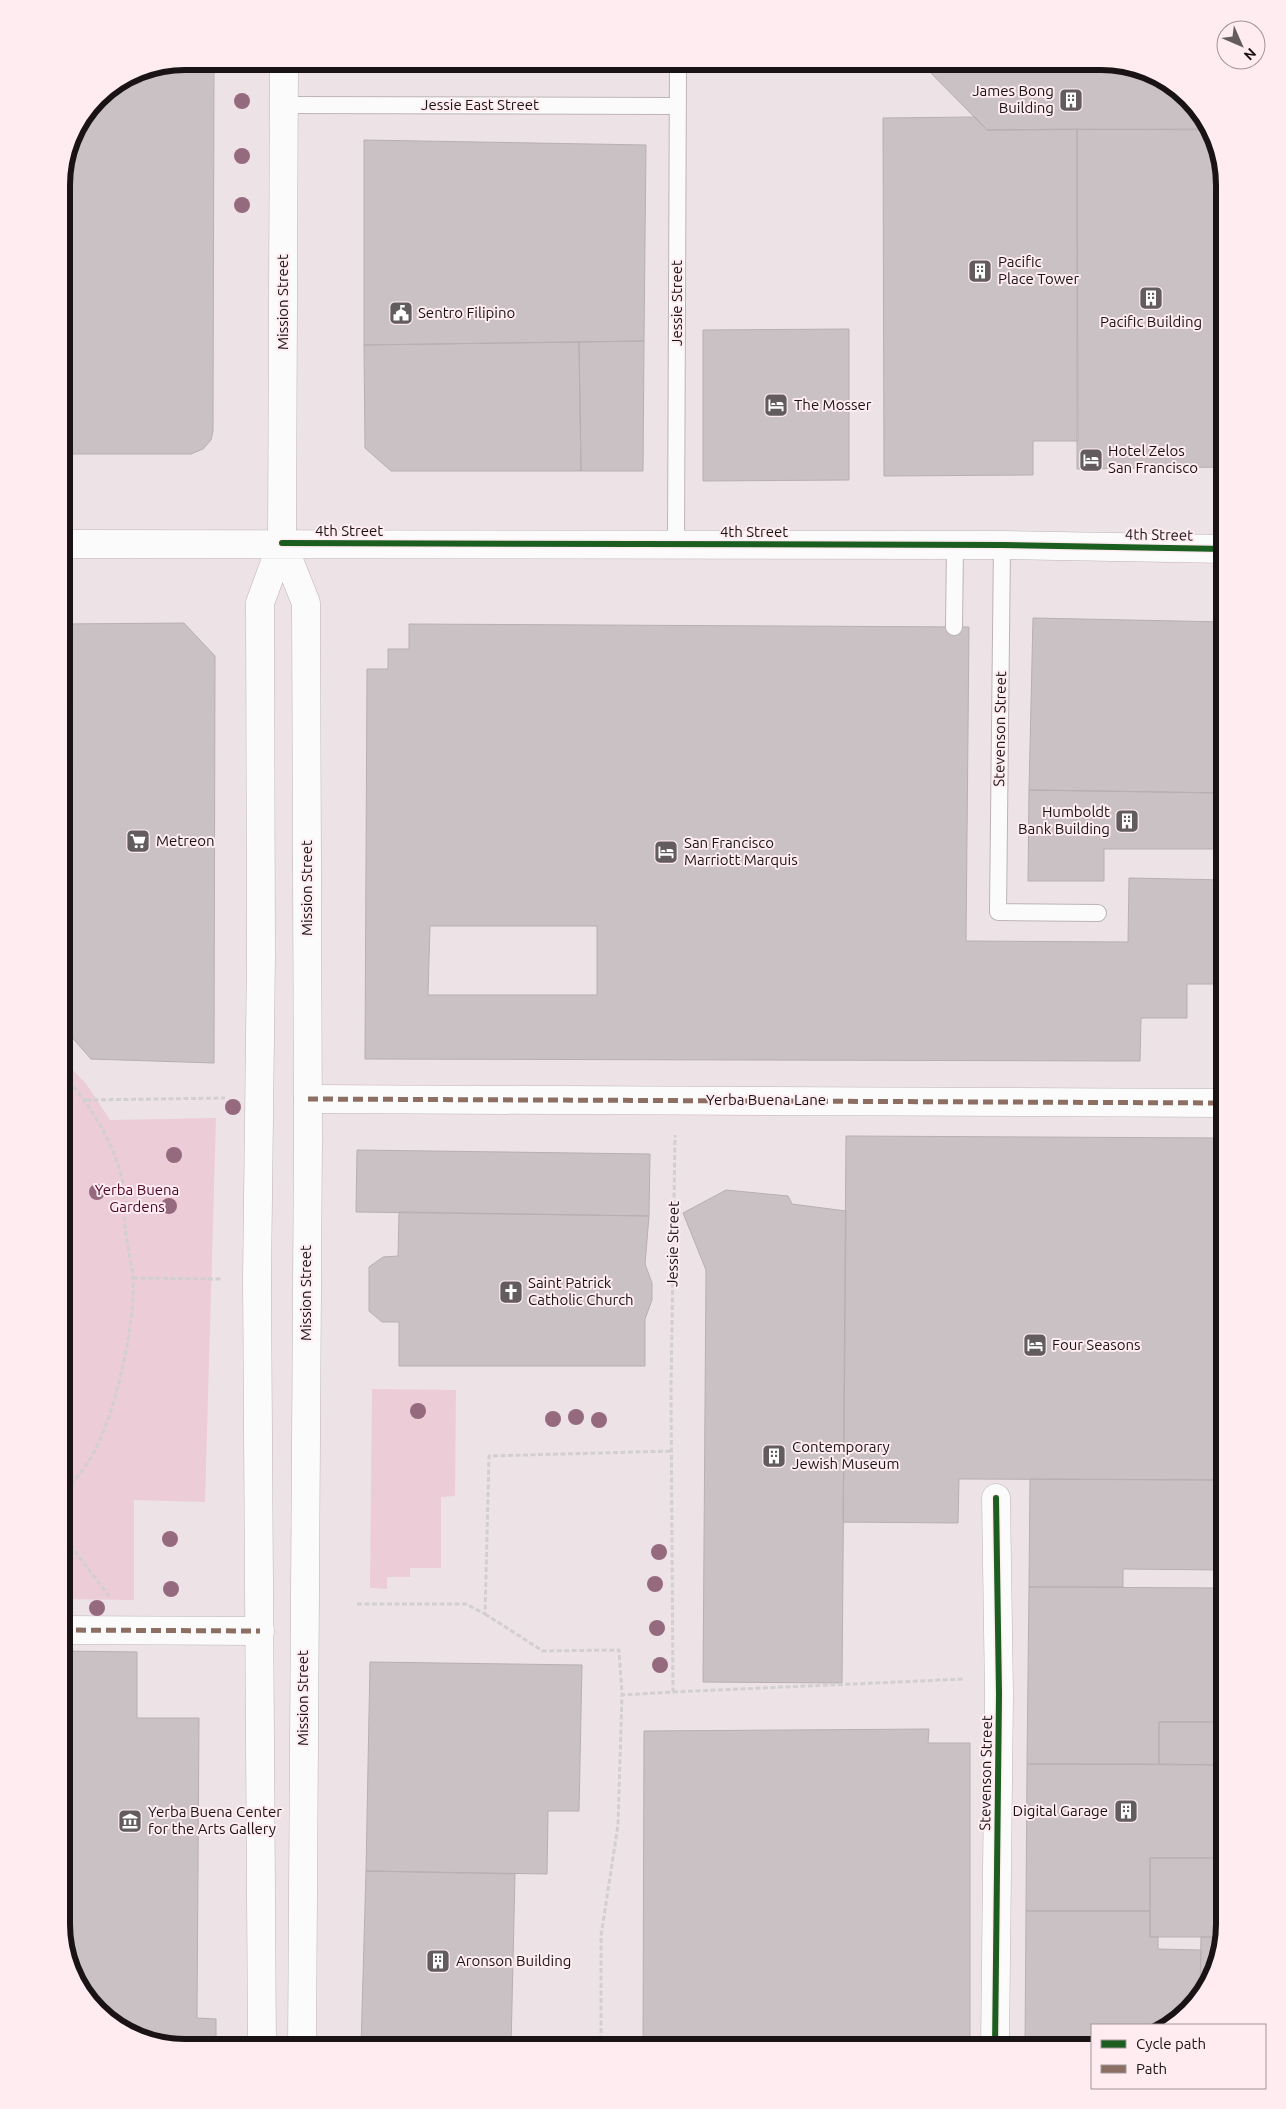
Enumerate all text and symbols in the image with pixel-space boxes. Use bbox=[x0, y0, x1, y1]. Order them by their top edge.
north arrow bbox=[1216, 20, 1266, 70]
text: N bbox=[1241, 45, 1260, 64]
place label: James Bong Building bbox=[972, 82, 1054, 116]
building icon: James Bong Building bbox=[1058, 87, 1084, 113]
street label: Jessie East Street bbox=[421, 96, 539, 113]
place label: Pacific Place Tower bbox=[998, 253, 1080, 287]
street label: Mission Street bbox=[274, 254, 291, 350]
building icon: Pacific Place Tower bbox=[967, 258, 993, 284]
street label: Jessie Street bbox=[668, 260, 685, 346]
building icon: Pacific Building bbox=[1138, 285, 1164, 311]
public building icon: Sentro Filipino bbox=[388, 300, 414, 326]
place label: Sentro Filipino bbox=[418, 304, 515, 321]
place label: Pacific Building bbox=[1100, 313, 1202, 330]
hotel icon: The Mosser bbox=[763, 392, 789, 418]
place label: The Mosser bbox=[794, 396, 872, 413]
place label: Hotel Zelos San Francisco bbox=[1108, 442, 1198, 476]
hotel icon: Hotel Zelos San Francisco bbox=[1078, 447, 1104, 473]
street label: 4th Street bbox=[315, 522, 383, 539]
street label: 4th Street bbox=[720, 523, 788, 540]
street label: 4th Street bbox=[1125, 525, 1193, 544]
street label: Stevenson Street bbox=[990, 671, 1009, 787]
place label: Humboldt Bank Building bbox=[1018, 803, 1110, 837]
building icon: Humboldt Bank Building bbox=[1114, 808, 1140, 834]
supermarket icon: Metreon bbox=[125, 828, 151, 854]
place label: Metreon bbox=[156, 832, 215, 849]
place label: San Francisco Marriott Marquis bbox=[684, 834, 798, 868]
hotel icon: San Francisco Marriott Marquis bbox=[653, 839, 679, 865]
street label: Mission Street bbox=[298, 840, 315, 936]
street label: Yerba Buena Lane bbox=[706, 1091, 826, 1108]
park label: Yerba Buena Gardens bbox=[95, 1181, 179, 1215]
street label: Jessie Street bbox=[663, 1201, 682, 1287]
street label: Mission Street bbox=[297, 1245, 314, 1341]
place label: Saint Patrick Catholic Church bbox=[528, 1274, 634, 1308]
church icon: Saint Patrick Catholic Church bbox=[498, 1279, 524, 1305]
hotel icon: Four Seasons bbox=[1022, 1332, 1048, 1358]
place label: Four Seasons bbox=[1052, 1336, 1141, 1353]
place label: Contemporary Jewish Museum bbox=[792, 1438, 899, 1472]
building icon: Contemporary Jewish Museum bbox=[761, 1443, 787, 1469]
street label: Mission Street bbox=[294, 1650, 311, 1746]
street label: Stevenson Street bbox=[976, 1715, 995, 1831]
building icon: Digital Garage bbox=[1113, 1798, 1139, 1824]
place label: Digital Garage bbox=[1013, 1802, 1108, 1819]
place label: Yerba Buena Center for the Arts Gallery bbox=[148, 1803, 282, 1837]
museum icon: Yerba Buena Center for the Arts Gallery bbox=[117, 1808, 143, 1834]
building icon: Aronson Building bbox=[425, 1948, 451, 1974]
place label: Aronson Building bbox=[456, 1952, 571, 1969]
legend bbox=[1091, 2024, 1266, 2089]
text: Cycle path bbox=[1136, 2035, 1206, 2052]
text: Path bbox=[1136, 2060, 1167, 2077]

